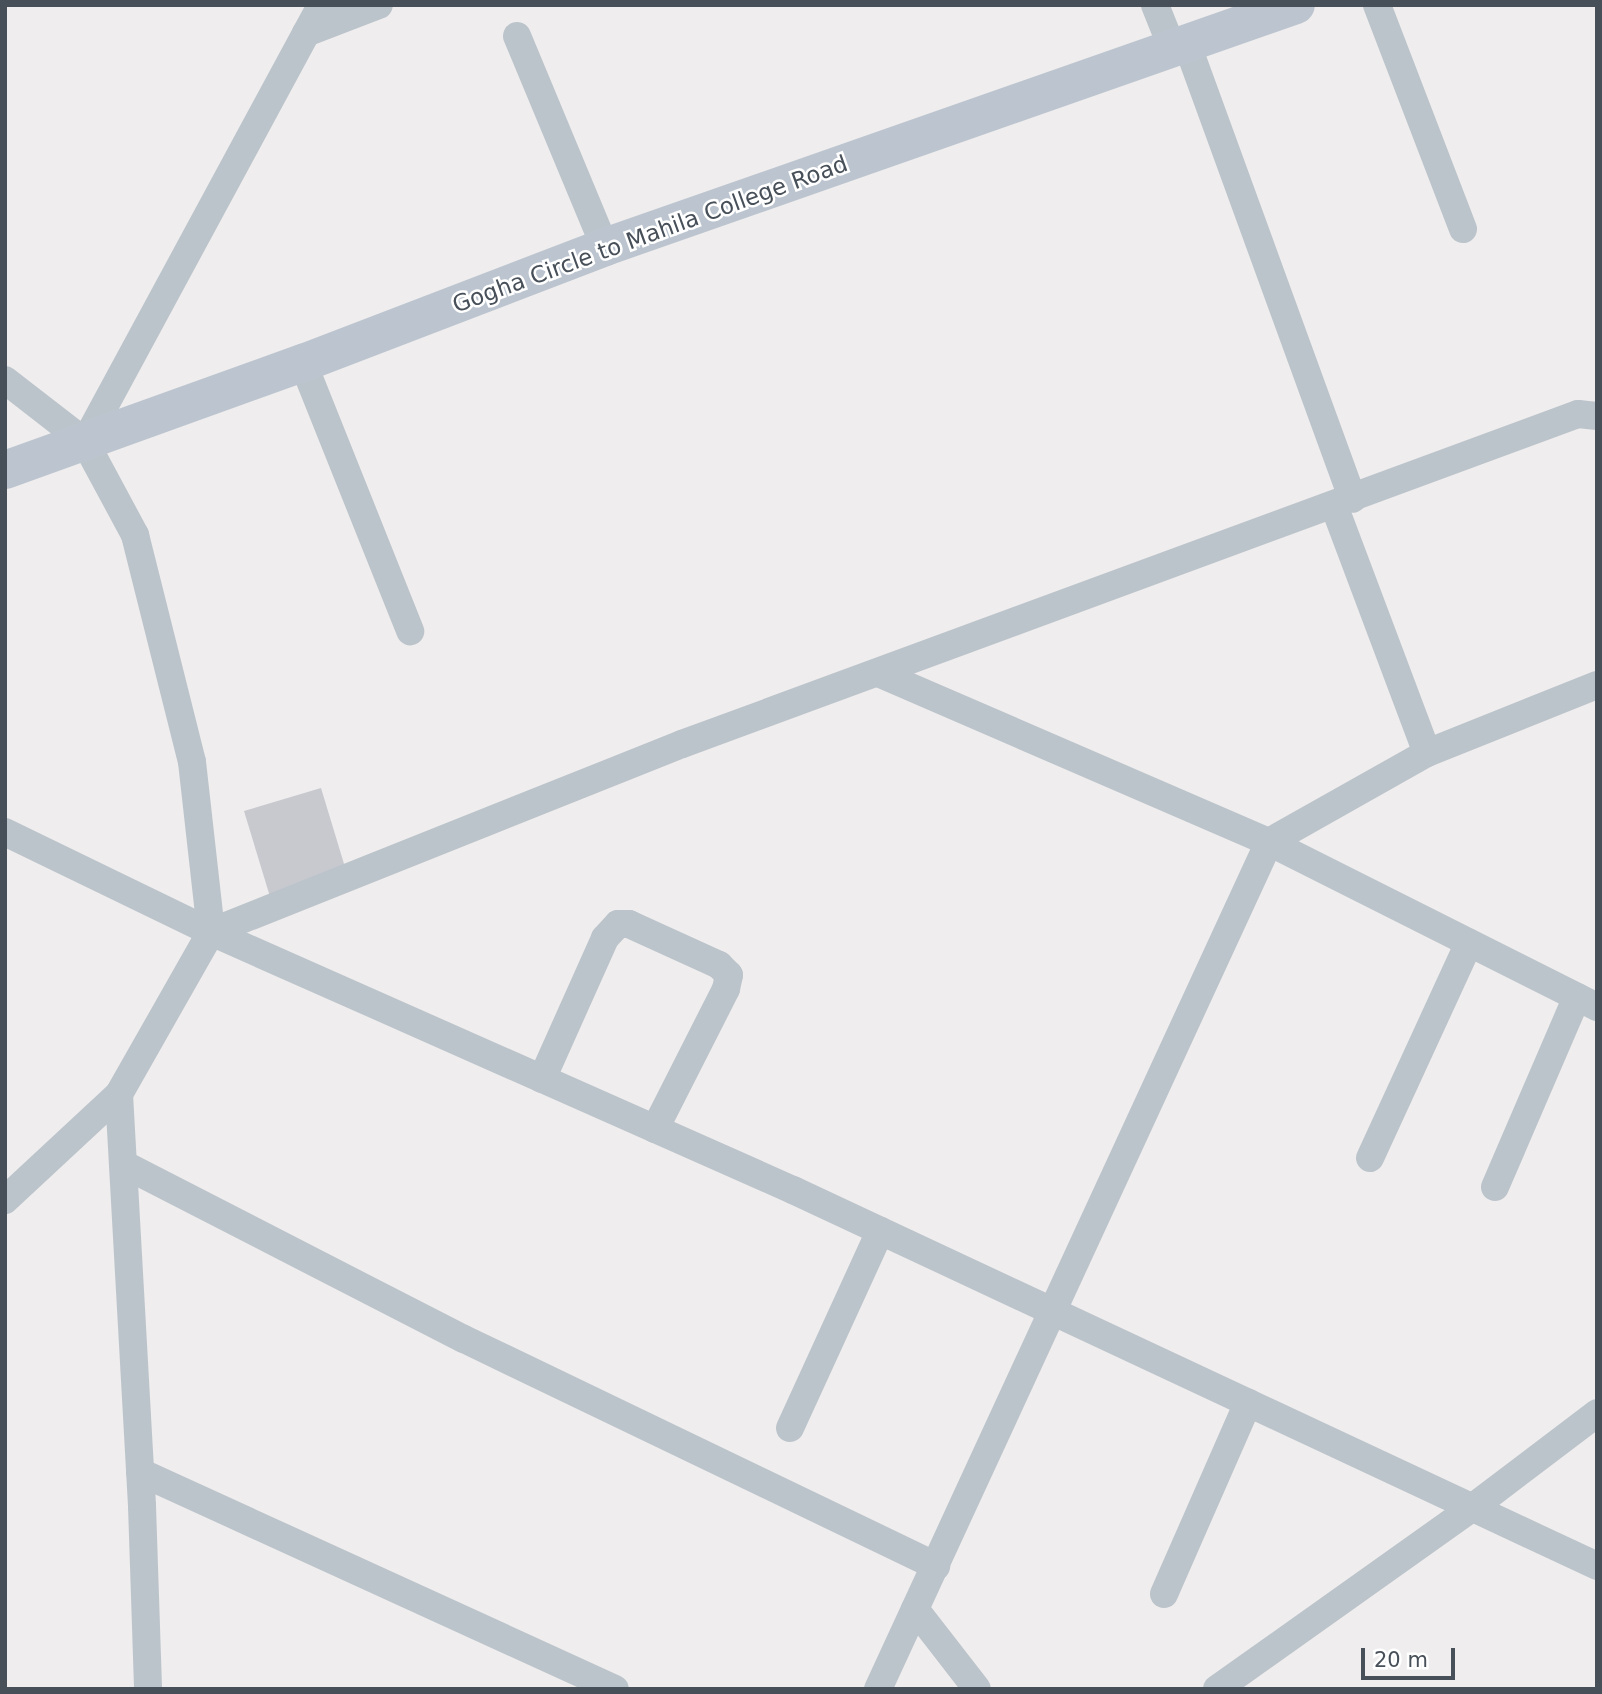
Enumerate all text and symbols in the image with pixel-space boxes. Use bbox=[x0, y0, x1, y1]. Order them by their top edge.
street label: Gogha Circle to Mahila College Road bbox=[449, 149, 851, 319]
scale bar bbox=[1364, 1634, 1458, 1678]
text: 20 m bbox=[1374, 1648, 1428, 1672]

